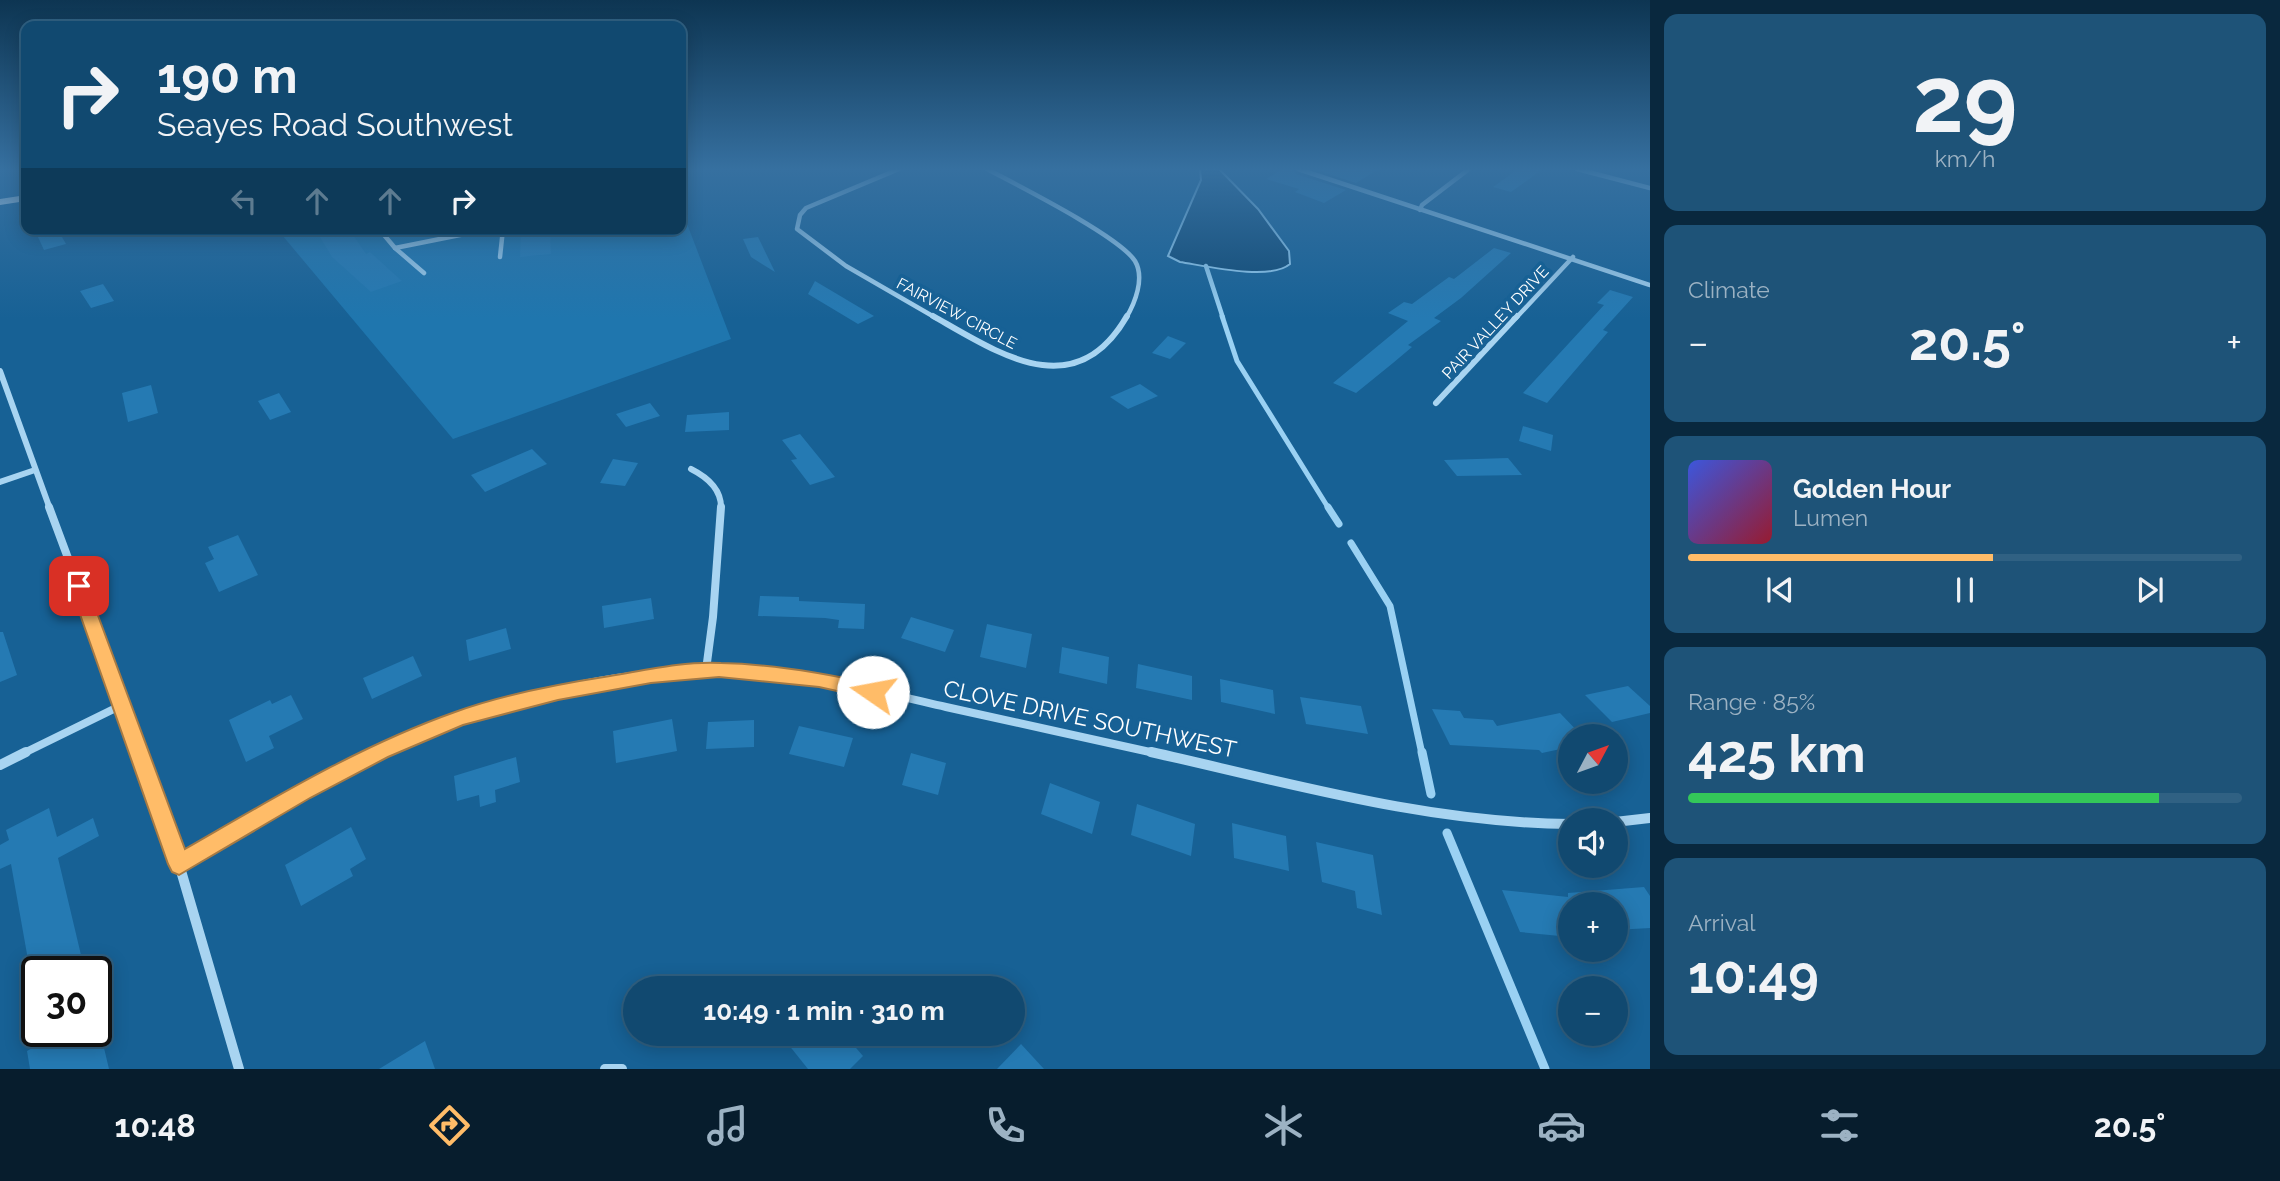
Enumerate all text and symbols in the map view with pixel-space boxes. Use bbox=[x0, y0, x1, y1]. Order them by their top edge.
text: 29 bbox=[1913, 46, 2017, 153]
text: 190 m bbox=[157, 47, 298, 104]
icon: right bbox=[42, 49, 133, 140]
text: Seayes Road Southwest bbox=[157, 106, 513, 143]
text: km/h bbox=[1935, 145, 1995, 172]
icon: left bbox=[225, 182, 263, 220]
icon: ahead bbox=[298, 182, 336, 220]
icon: ahead bbox=[371, 182, 409, 220]
icon: right bbox=[444, 182, 482, 220]
street label: PAIR VALLEY DRIVE bbox=[1438, 262, 1553, 383]
street label: FAIRVIEW CIRCLE bbox=[893, 274, 1020, 353]
text: Climate bbox=[1688, 276, 1770, 303]
text: 20.5° bbox=[1909, 311, 2026, 372]
text: − bbox=[1688, 320, 1708, 365]
text: + bbox=[2226, 320, 2242, 365]
text: Golden Hour bbox=[1793, 474, 1951, 504]
text: Lumen bbox=[1793, 504, 1868, 531]
pin bbox=[49, 556, 109, 616]
icon: arrive bbox=[60, 567, 98, 605]
icon: previous bbox=[1761, 571, 1799, 609]
icon: pause bbox=[1946, 571, 1984, 609]
icon: next bbox=[2131, 571, 2169, 609]
position arrow bbox=[836, 655, 910, 729]
street label: CLOVE DRIVE SOUTHWEST bbox=[941, 674, 1239, 763]
text: Range · 85% bbox=[1688, 688, 1815, 715]
text: 425 km bbox=[1688, 723, 1866, 784]
north arrow bbox=[1558, 724, 1628, 794]
map controls bbox=[1558, 724, 1628, 1046]
button: sound bbox=[1558, 808, 1628, 878]
button: + bbox=[1558, 892, 1628, 962]
text: Arrival bbox=[1688, 909, 1755, 936]
text: 10:49 bbox=[1688, 944, 1819, 1005]
speed limit sign: 30 bbox=[21, 956, 112, 1047]
button: − bbox=[1558, 976, 1628, 1046]
text: 10:49 · 1 min · 310 m bbox=[703, 996, 945, 1026]
icon: directions bbox=[425, 1101, 474, 1150]
icon: music bbox=[703, 1101, 752, 1150]
icon: phone bbox=[981, 1101, 1030, 1150]
icon: climate bbox=[1259, 1101, 1308, 1150]
icon: car bbox=[1537, 1101, 1586, 1150]
icon: filters bbox=[1815, 1101, 1864, 1150]
text: 10:48 bbox=[115, 1107, 196, 1144]
text: 20.5° bbox=[2094, 1107, 2165, 1144]

